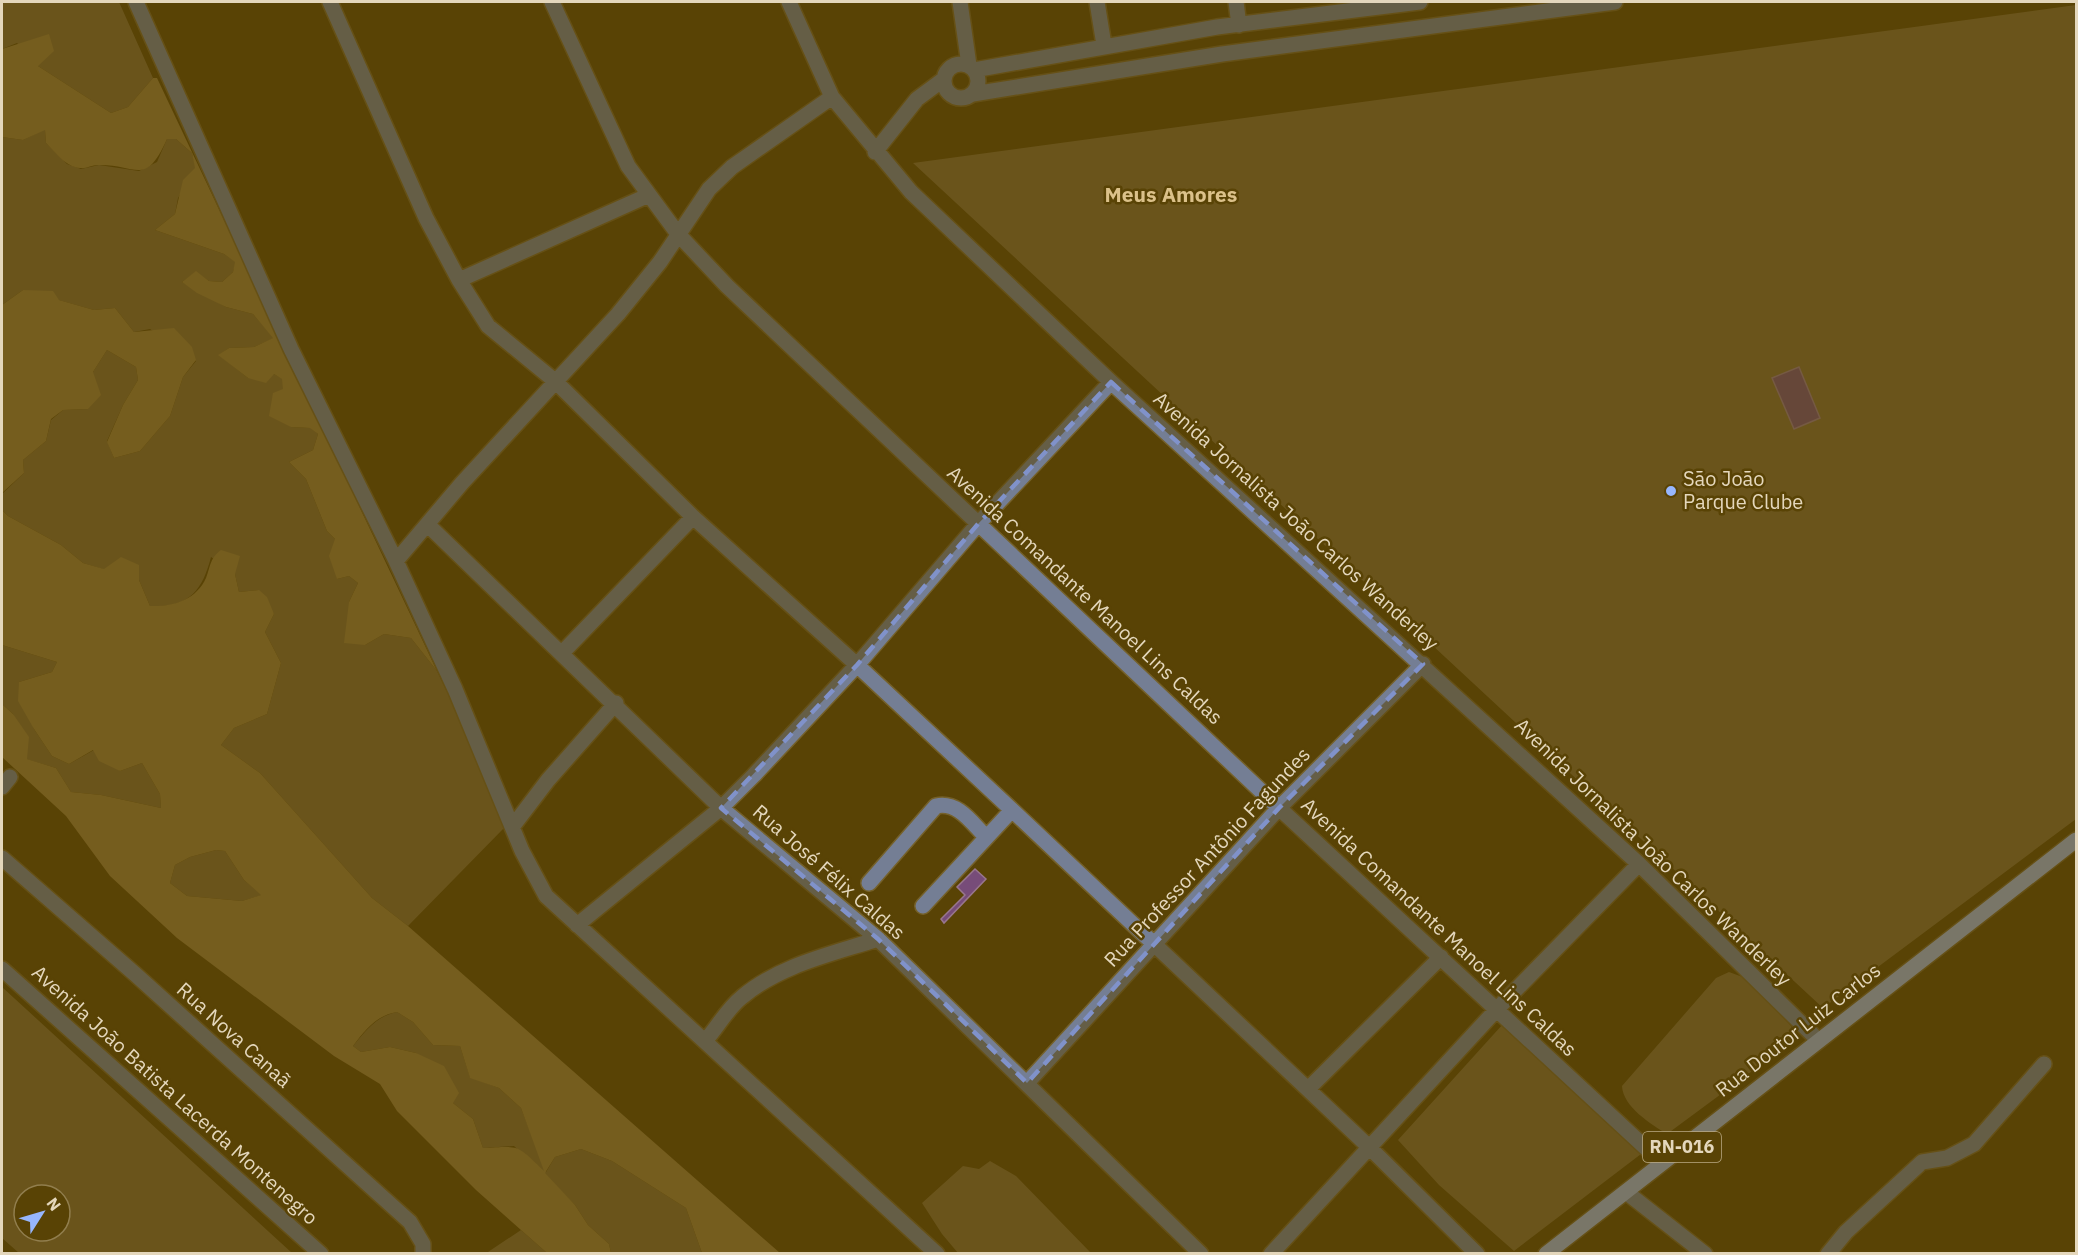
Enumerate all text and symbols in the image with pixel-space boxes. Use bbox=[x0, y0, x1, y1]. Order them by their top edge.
district label: Meus Amores bbox=[1105, 180, 1237, 208]
street label: Avenida Jornalista João Carlos Wanderley bbox=[1148, 385, 1445, 656]
street label: Avenida Comandante Manoel Lins Caldas bbox=[942, 459, 1229, 730]
place label: São João Parque Clube bbox=[1683, 465, 1803, 515]
marker: São João Parque Clube bbox=[1664, 484, 1678, 498]
street label: Avenida Jornalista João Carlos Wanderley bbox=[1509, 712, 1798, 992]
street label: Rua Professor Antônio Fagundes bbox=[1098, 741, 1316, 972]
street label: Avenida Comandante Manoel Lins Caldas bbox=[1296, 791, 1583, 1062]
street label: Rua José Félix Caldas bbox=[747, 798, 911, 945]
street label: Rua Doutor Luiz Carlos bbox=[1709, 957, 1886, 1103]
street label: Avenida João Batista Lacerda Montenegro bbox=[27, 959, 324, 1230]
street label: Rua Nova Canaã bbox=[171, 976, 298, 1094]
road number: RN-016 bbox=[1643, 1132, 1721, 1162]
north arrow bbox=[12, 1183, 72, 1243]
text: N bbox=[43, 1193, 65, 1215]

